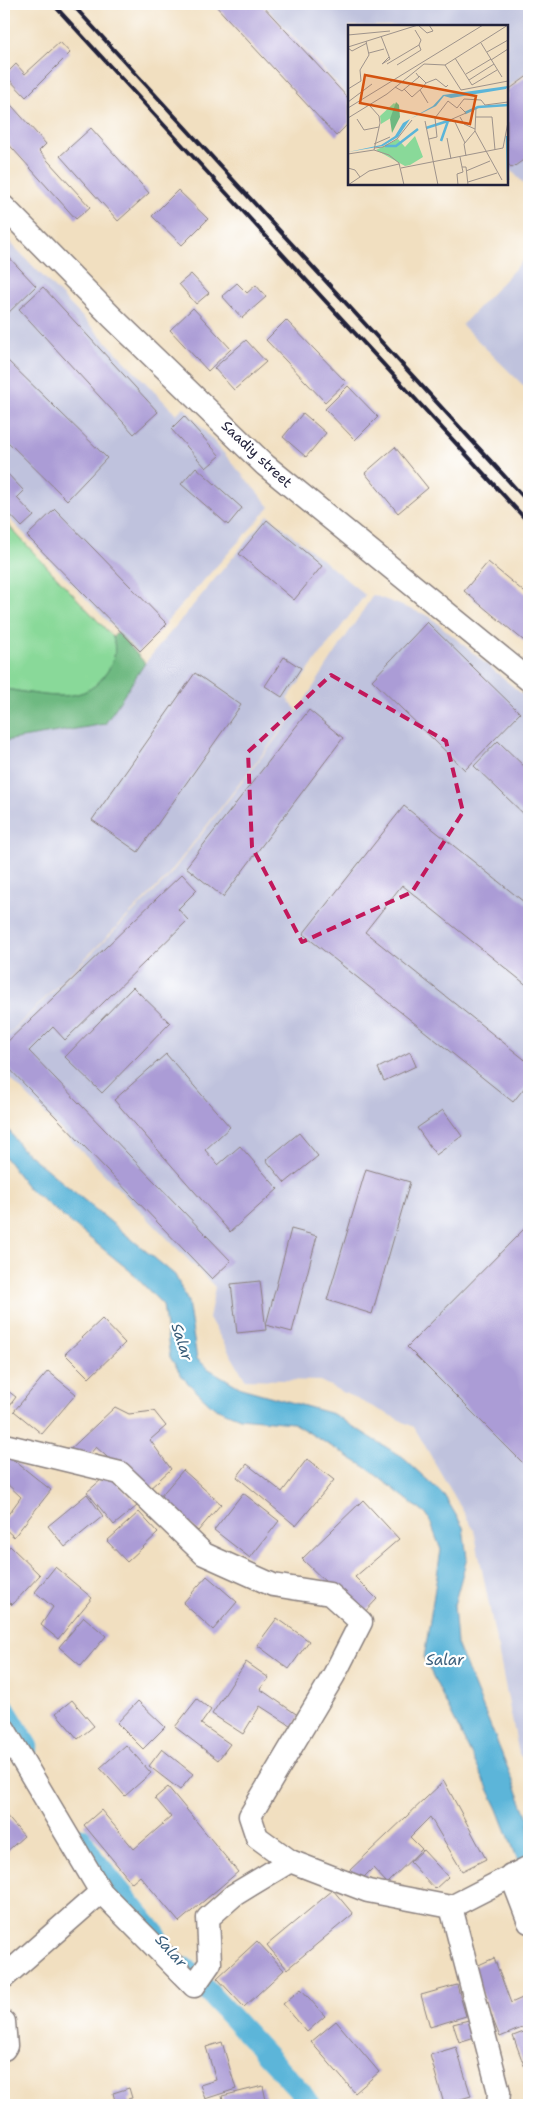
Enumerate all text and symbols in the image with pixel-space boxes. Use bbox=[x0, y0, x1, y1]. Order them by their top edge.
inset map bbox=[348, 25, 508, 185]
street label: Saadiy street bbox=[218, 417, 296, 491]
water label: Salar bbox=[167, 1321, 198, 1364]
water label: Salar bbox=[426, 1650, 465, 1670]
water label: Salar bbox=[151, 1930, 192, 1973]

